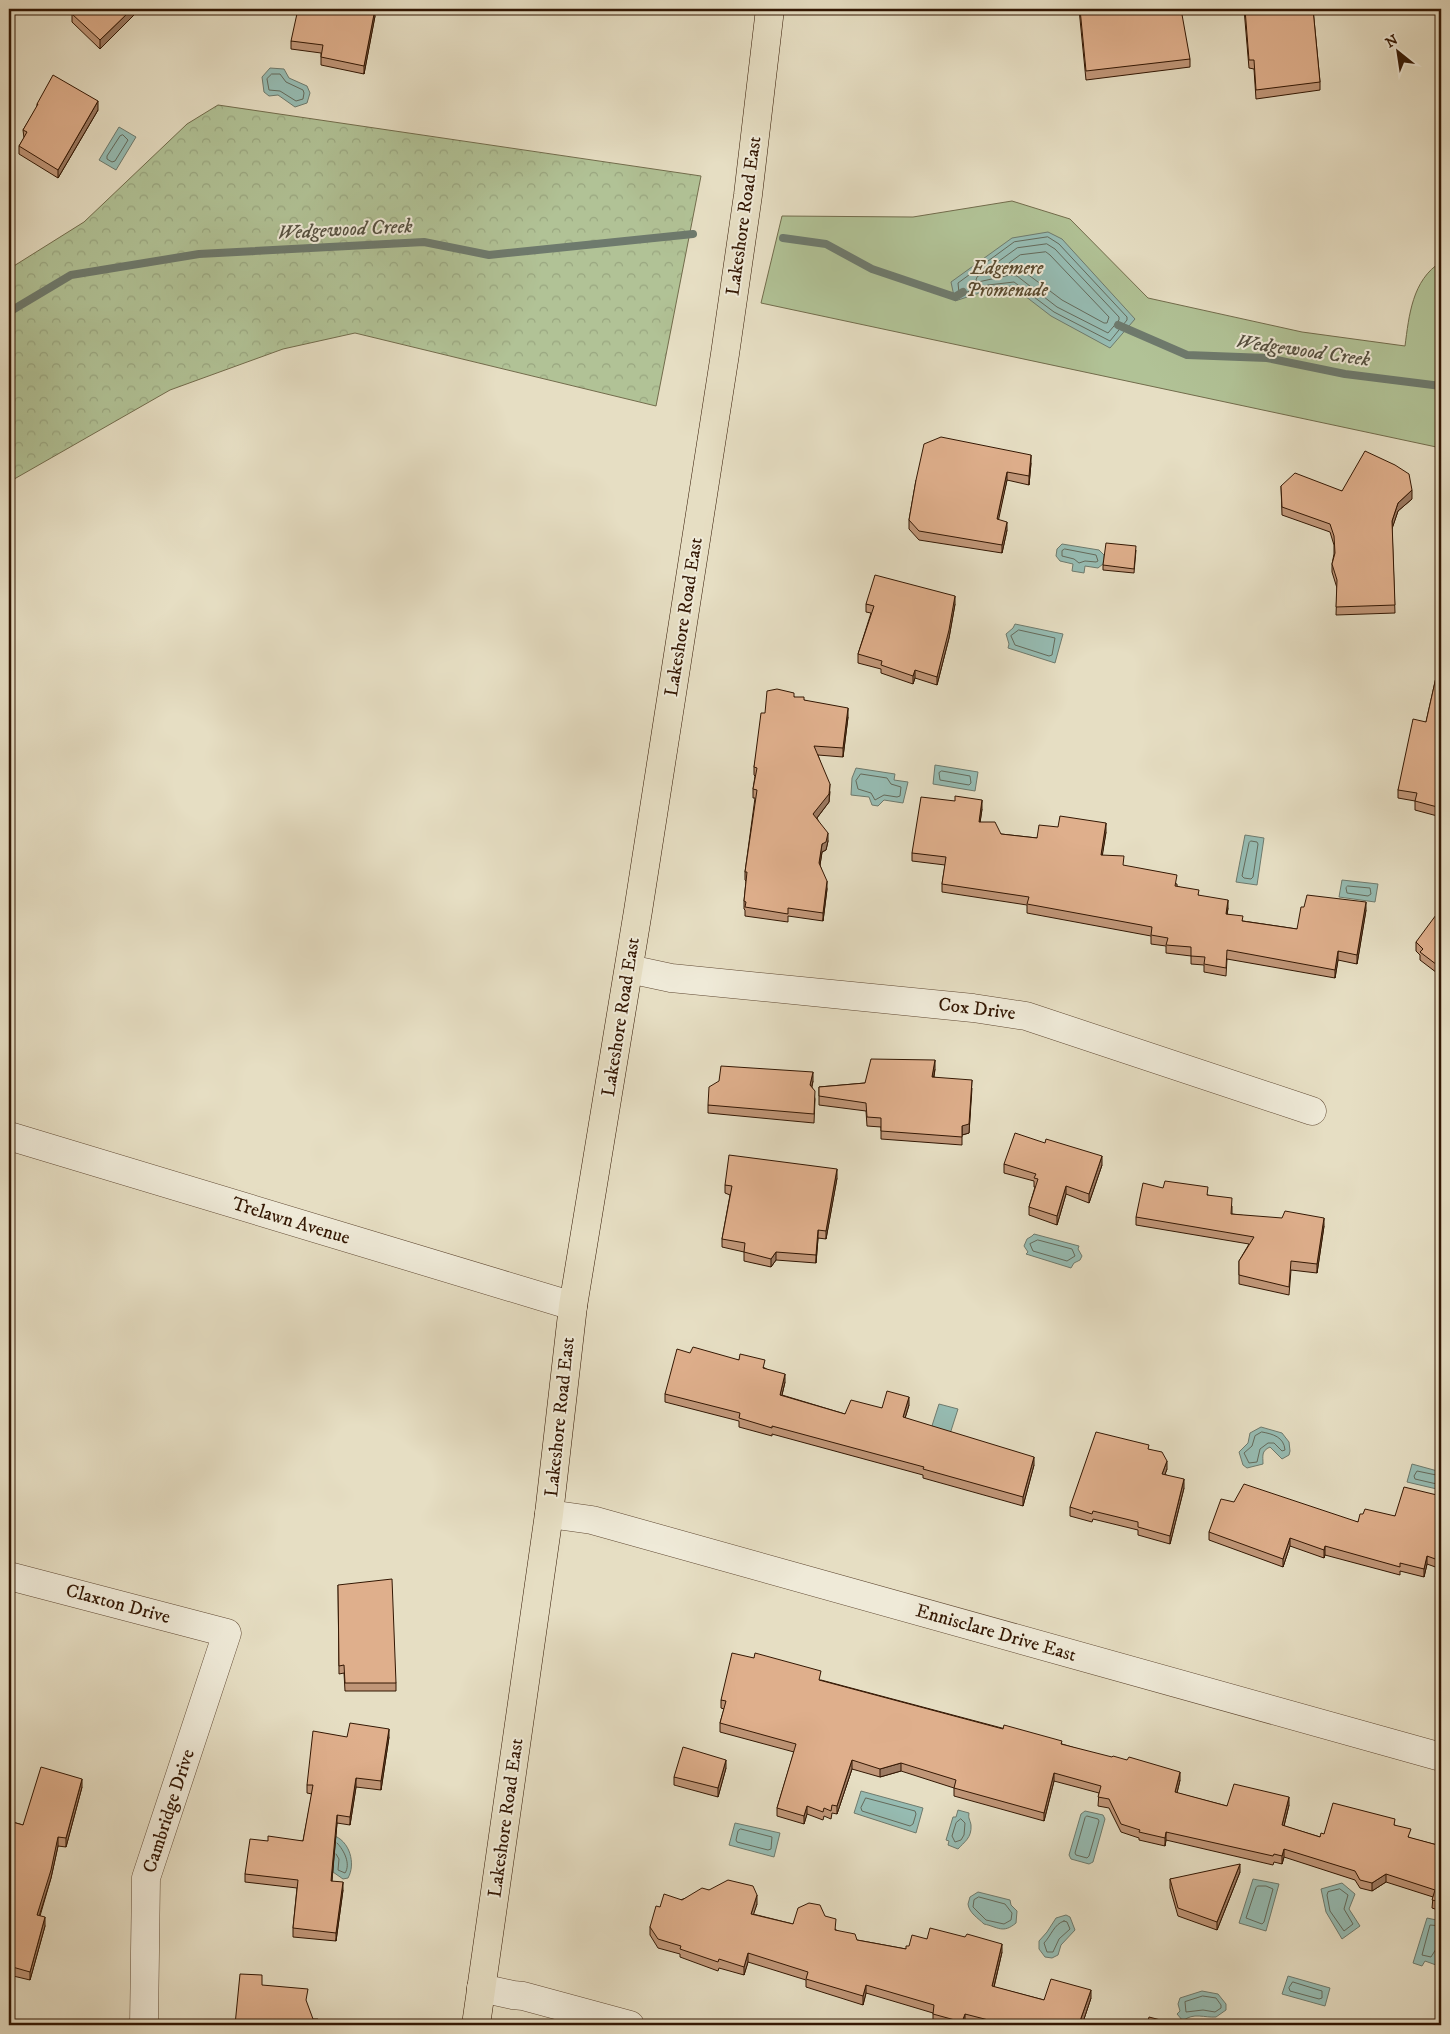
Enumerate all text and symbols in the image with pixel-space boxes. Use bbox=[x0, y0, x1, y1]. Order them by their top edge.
north arrow bbox=[1372, 28, 1422, 78]
text: N bbox=[1383, 31, 1402, 52]
street label: Lakeshore Road East bbox=[721, 135, 767, 297]
water label: Wedgewood Creek bbox=[277, 214, 414, 246]
park label: Edgemere Promenade bbox=[966, 257, 1049, 302]
water label: Wedgewood Creek bbox=[1234, 329, 1372, 373]
street label: Lakeshore Road East bbox=[660, 536, 708, 698]
street label: Lakeshore Road East bbox=[597, 936, 645, 1098]
street label: Cox Drive bbox=[937, 993, 1017, 1025]
street label: Trelawn Avenue bbox=[229, 1192, 353, 1250]
street label: Lakeshore Road East bbox=[540, 1336, 580, 1498]
street label: Claxton Drive bbox=[63, 1579, 173, 1629]
street label: Ennisclare Drive East bbox=[913, 1599, 1079, 1667]
street label: Lakeshore Road East bbox=[483, 1737, 529, 1899]
street label: Cambridge Drive bbox=[138, 1746, 200, 1876]

